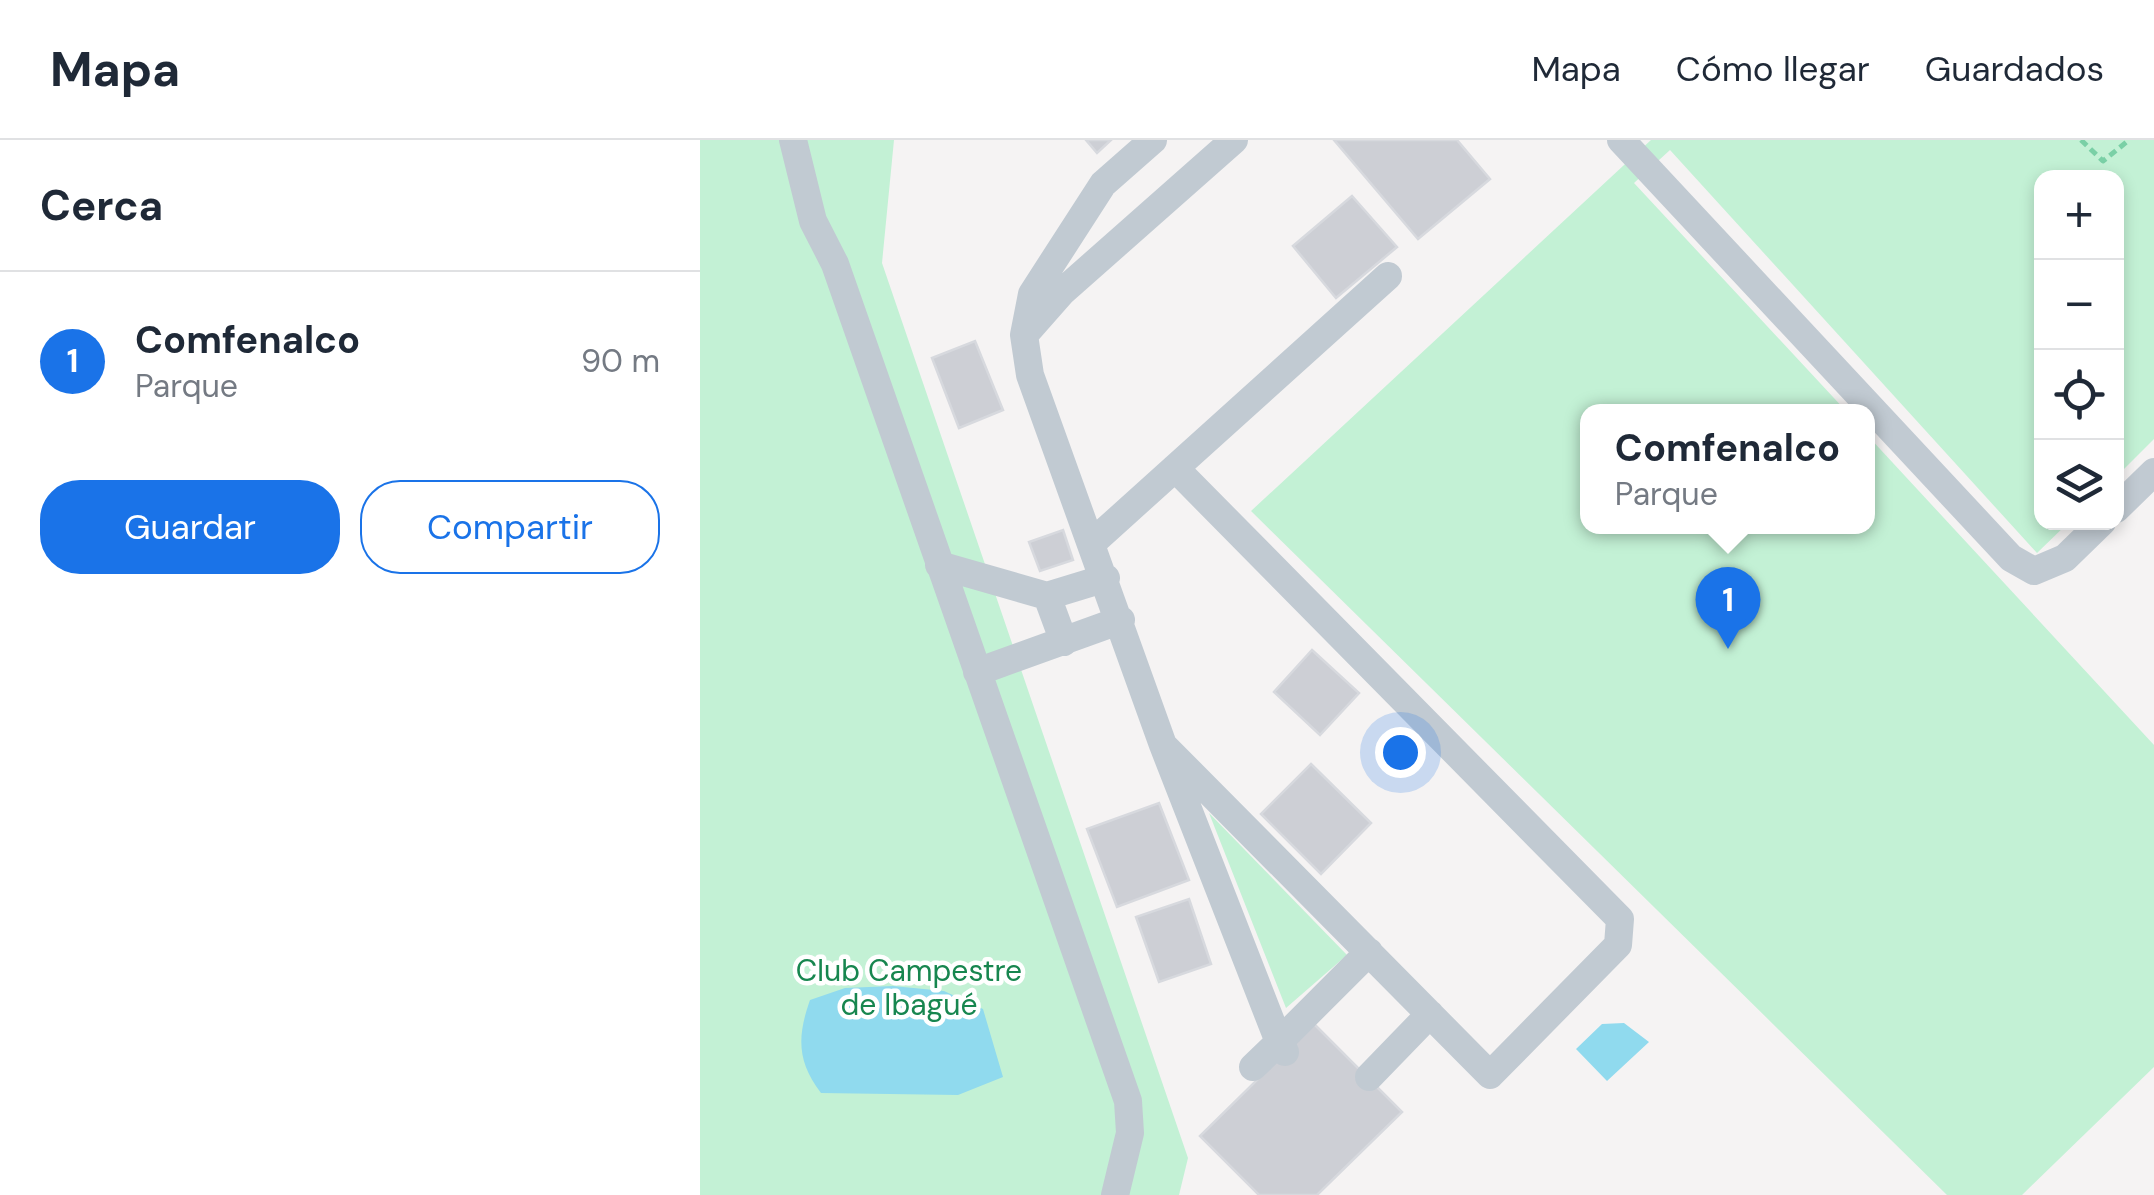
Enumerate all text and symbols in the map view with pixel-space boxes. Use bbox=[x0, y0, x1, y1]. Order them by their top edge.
text: Mapa bbox=[50, 38, 180, 101]
text: Mapa bbox=[1531, 46, 1621, 92]
text: Cómo llegar bbox=[1676, 46, 1870, 92]
text: Guardados bbox=[1925, 46, 2104, 92]
map controls bbox=[2034, 170, 2124, 530]
button: + bbox=[2034, 170, 2124, 260]
text: Cerca bbox=[40, 178, 163, 233]
button: − bbox=[2034, 260, 2124, 350]
text: Comfenalco bbox=[135, 315, 360, 365]
text: 1 bbox=[67, 340, 78, 382]
text: 90 m bbox=[581, 340, 660, 382]
button: locate bbox=[2034, 350, 2124, 440]
text: Parque bbox=[135, 365, 238, 407]
popup bbox=[1580, 404, 1875, 534]
text: Comfenalco bbox=[1615, 423, 1840, 473]
button: layers bbox=[2034, 440, 2124, 530]
text: Parque bbox=[1615, 473, 1718, 515]
button: Guardar bbox=[40, 480, 340, 574]
button: Compartir bbox=[360, 480, 660, 574]
pin: 1 bbox=[1696, 566, 1760, 649]
your location bbox=[1375, 727, 1426, 778]
park label: Club Campestre de Ibagué bbox=[796, 951, 1022, 1024]

